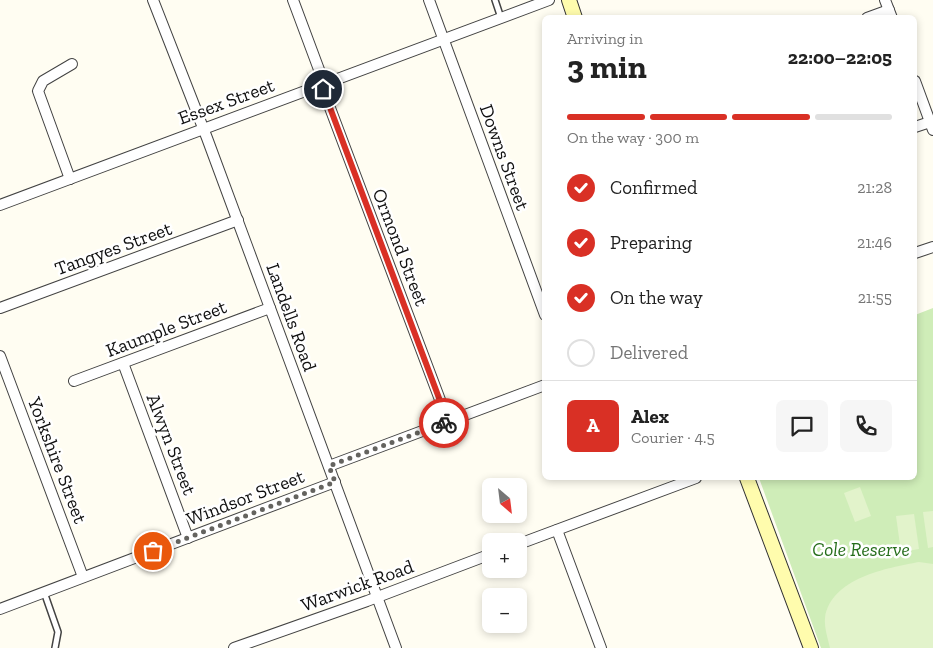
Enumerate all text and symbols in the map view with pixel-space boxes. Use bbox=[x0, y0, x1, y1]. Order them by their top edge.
text: Arriving in bbox=[567, 29, 643, 48]
text: 22:00–22:05 bbox=[788, 46, 892, 69]
text: 3 min bbox=[567, 48, 647, 86]
pin bbox=[302, 68, 344, 110]
street label: Essex Street bbox=[175, 73, 277, 129]
icon: home bbox=[309, 75, 337, 103]
street label: Downs Street bbox=[475, 101, 534, 213]
text: On the way · 300 m bbox=[567, 128, 699, 147]
icon: check bbox=[567, 174, 595, 202]
text: Confirmed bbox=[610, 176, 697, 199]
text: 21:28 bbox=[857, 178, 892, 197]
street label: Ormond Street bbox=[368, 185, 433, 309]
street label: Tangyes Street bbox=[52, 217, 175, 280]
icon: check bbox=[567, 229, 595, 257]
text: Preparing bbox=[610, 231, 692, 254]
text: 21:46 bbox=[857, 233, 892, 252]
street label: Landells Road bbox=[261, 260, 322, 375]
icon: check bbox=[567, 284, 595, 312]
text: On the way bbox=[610, 286, 703, 309]
text: 21:55 bbox=[858, 288, 892, 307]
street label: Kaumple Street bbox=[103, 295, 230, 362]
text: Delivered bbox=[610, 341, 688, 364]
street label: Alwyn Street bbox=[142, 390, 201, 498]
street label: Yorkshire Street bbox=[23, 393, 92, 527]
courier bbox=[419, 398, 469, 448]
button: chat bbox=[776, 400, 828, 452]
button: phone bbox=[840, 400, 892, 452]
text: Alex bbox=[631, 405, 669, 428]
icon: bike bbox=[430, 409, 458, 437]
text: A bbox=[586, 414, 600, 437]
text: Courier · 4.5 bbox=[631, 428, 715, 447]
street label: Windsor Street bbox=[183, 464, 307, 530]
north arrow bbox=[482, 478, 528, 522]
map controls bbox=[482, 478, 527, 633]
pin bbox=[132, 530, 174, 572]
button: + bbox=[482, 533, 527, 578]
icon: bag bbox=[139, 537, 167, 565]
park label: Cole Reserve bbox=[812, 538, 910, 561]
street label: Warwick Road bbox=[298, 554, 417, 616]
button: − bbox=[482, 588, 527, 633]

